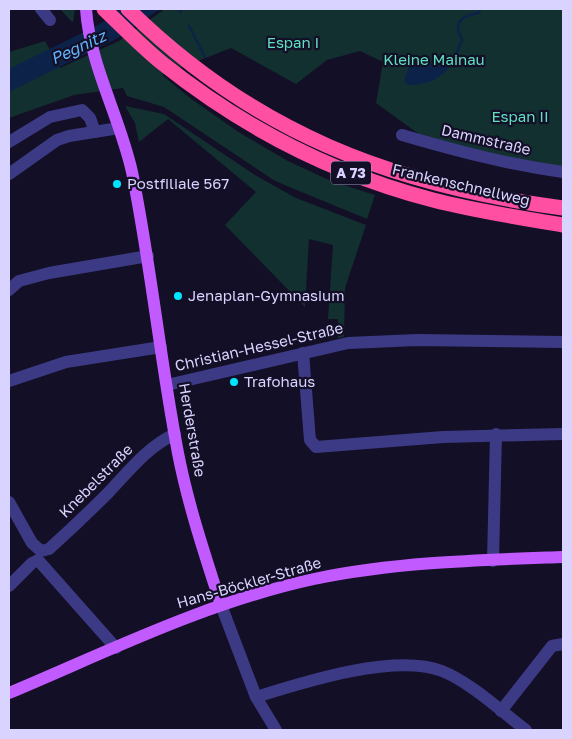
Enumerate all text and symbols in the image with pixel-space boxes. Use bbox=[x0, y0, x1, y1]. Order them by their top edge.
water label: Pegnitz bbox=[47, 25, 110, 68]
park label: Espan I bbox=[267, 33, 319, 51]
park label: Kleine Mainau bbox=[383, 50, 485, 68]
park label: Espan II bbox=[491, 107, 549, 125]
street label: Dammstraße bbox=[440, 120, 533, 158]
street label: Frankenschnellweg bbox=[390, 159, 532, 209]
road number: A 73 bbox=[331, 162, 371, 184]
place label: Postfiliale 567 bbox=[127, 174, 229, 192]
marker: Postfiliale 567 bbox=[111, 178, 123, 190]
place label: Jenaplan-Gymnasium bbox=[188, 286, 344, 304]
marker: Jenaplan-Gymnasium bbox=[172, 290, 184, 302]
street label: Christian-Hessel-Straße bbox=[173, 318, 345, 374]
place label: Trafohaus bbox=[244, 372, 315, 390]
marker: Trafohaus bbox=[228, 376, 240, 388]
street label: Herderstraße bbox=[176, 381, 210, 479]
street label: Knebelstraße bbox=[55, 440, 136, 521]
street label: Hans-Böckler-Straße bbox=[174, 553, 323, 611]

